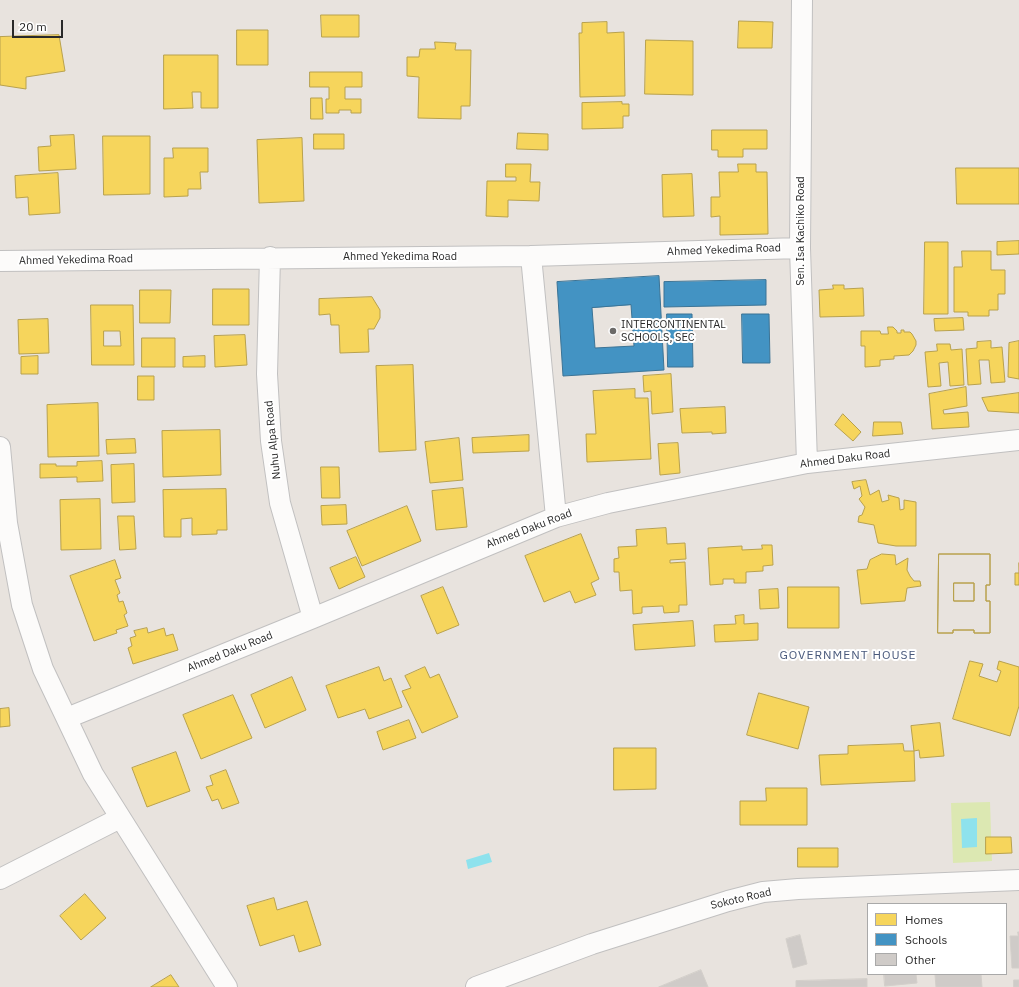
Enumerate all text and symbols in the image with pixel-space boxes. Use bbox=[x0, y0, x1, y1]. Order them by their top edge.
scale bar bbox=[14, 12, 65, 38]
text: 20 m bbox=[19, 19, 47, 34]
street label: Sen. Isa Kachiko Road bbox=[794, 176, 808, 286]
street label: Ahmed Yekedima Road bbox=[667, 241, 781, 259]
street label: Ahmed Yekedima Road bbox=[343, 250, 457, 264]
street label: Ahmed Yekedima Road bbox=[19, 252, 133, 268]
place label: INTERCONTINENTAL SCHOOLS, SEC bbox=[621, 318, 726, 344]
marker: INTERCONTINENTAL SCHOOLS, SEC bbox=[608, 326, 618, 336]
street label: Nuhu Alpa Road bbox=[262, 400, 284, 480]
street label: Ahmed Daku Road bbox=[799, 447, 891, 471]
street label: Ahmed Daku Road bbox=[484, 507, 574, 551]
street label: Ahmed Daku Road bbox=[185, 629, 275, 675]
district label: GOVERNMENT HOUSE bbox=[779, 649, 917, 663]
street label: Sokoto Road bbox=[709, 886, 773, 912]
legend bbox=[867, 903, 1007, 975]
text: Homes bbox=[905, 912, 943, 927]
text: Schools bbox=[905, 932, 947, 947]
text: Other bbox=[905, 952, 936, 967]

